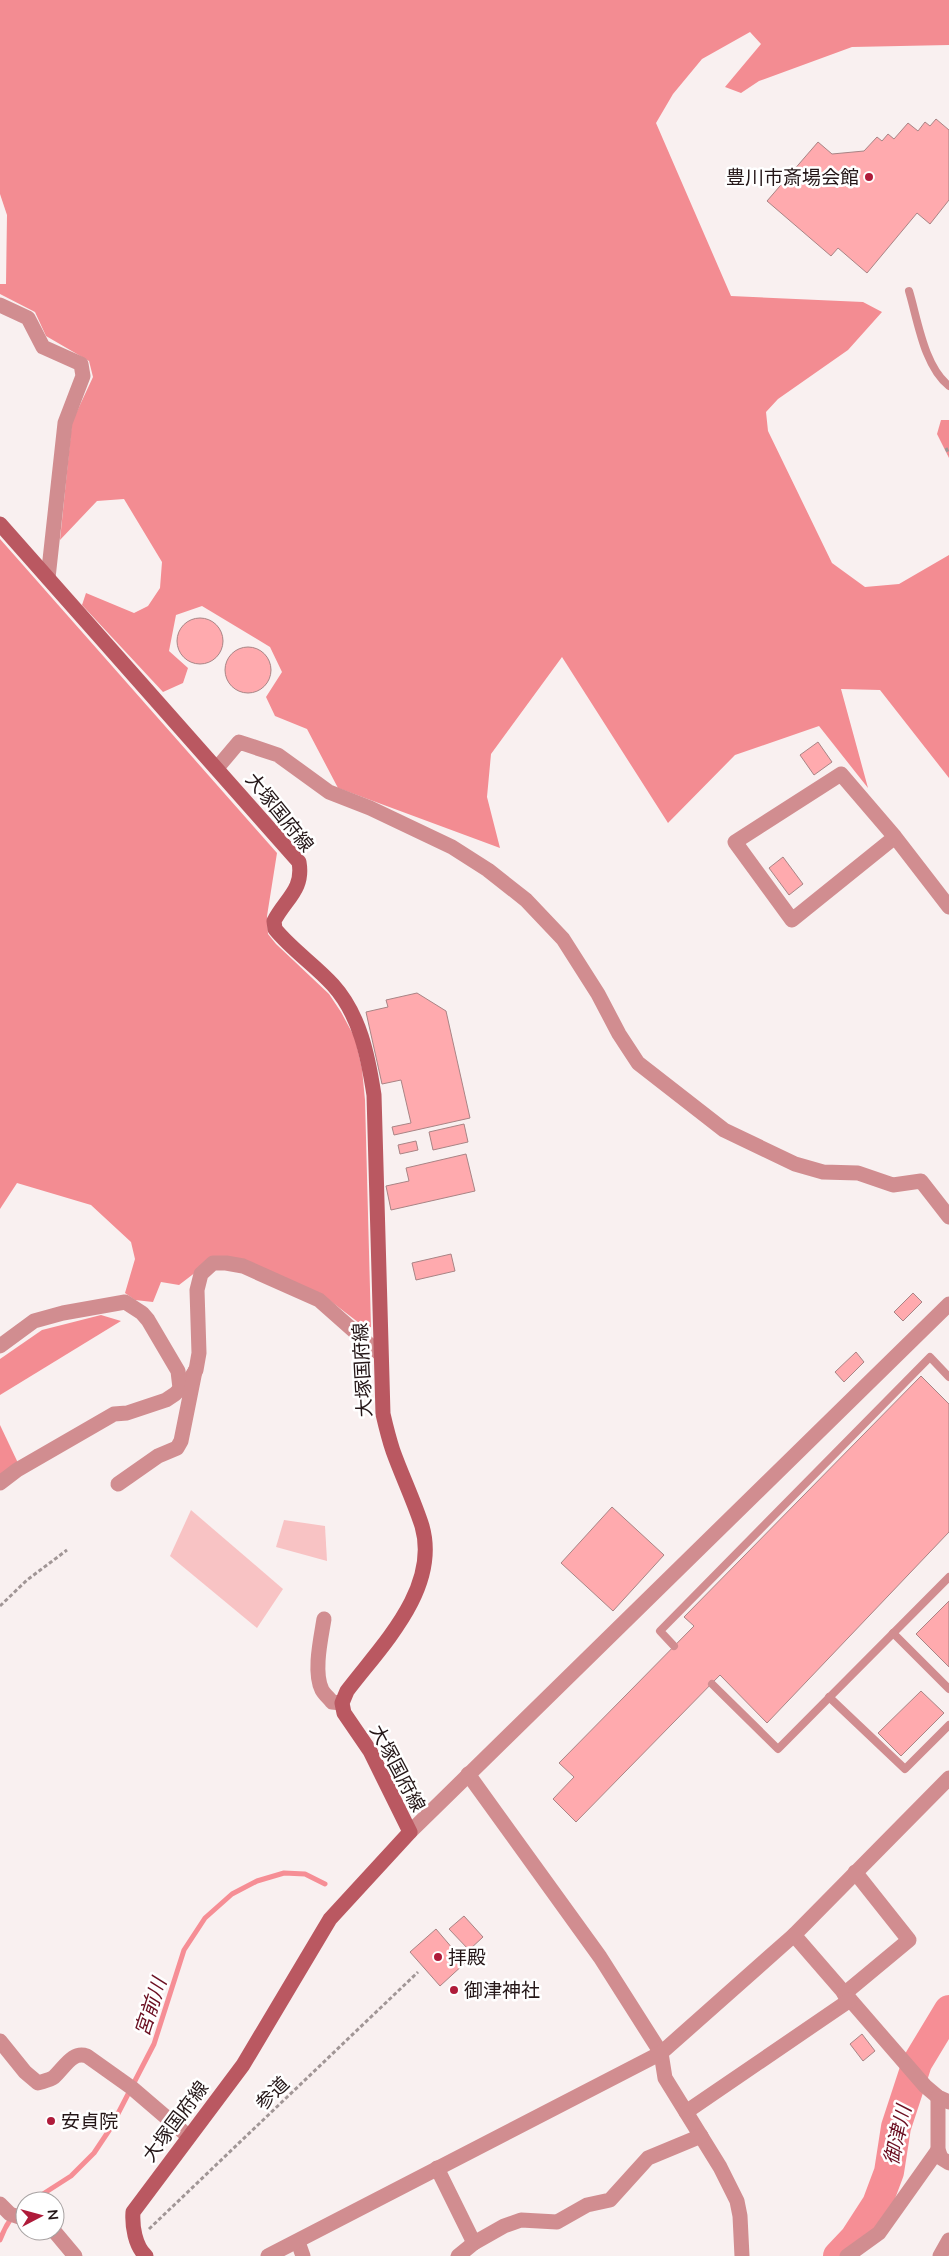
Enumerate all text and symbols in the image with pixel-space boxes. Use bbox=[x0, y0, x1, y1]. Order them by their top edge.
place label: 豊川市斎場会館 bbox=[726, 165, 859, 189]
marker: 豊川市斎場会館 bbox=[863, 171, 875, 183]
street label: 大塚国府線 bbox=[241, 768, 319, 856]
street label: 大塚国府線 bbox=[348, 1322, 376, 1418]
street label: 大塚国府線 bbox=[365, 1720, 431, 1816]
place label: 拝殿 bbox=[448, 1945, 486, 1969]
marker: 拝殿 bbox=[432, 1951, 444, 1963]
water label: 宮前川 bbox=[129, 1973, 172, 2039]
place label: 御津神社 bbox=[464, 1978, 540, 2002]
marker: 御津神社 bbox=[448, 1984, 460, 1996]
street label: 参道 bbox=[250, 2071, 294, 2115]
street label: 大塚国府線 bbox=[137, 2076, 213, 2166]
water label: 御津川 bbox=[878, 2101, 916, 2167]
place label: 安貞院 bbox=[61, 2109, 118, 2133]
marker: 安貞院 bbox=[45, 2115, 57, 2127]
north arrow bbox=[15, 2191, 65, 2241]
text: N bbox=[43, 2208, 62, 2221]

